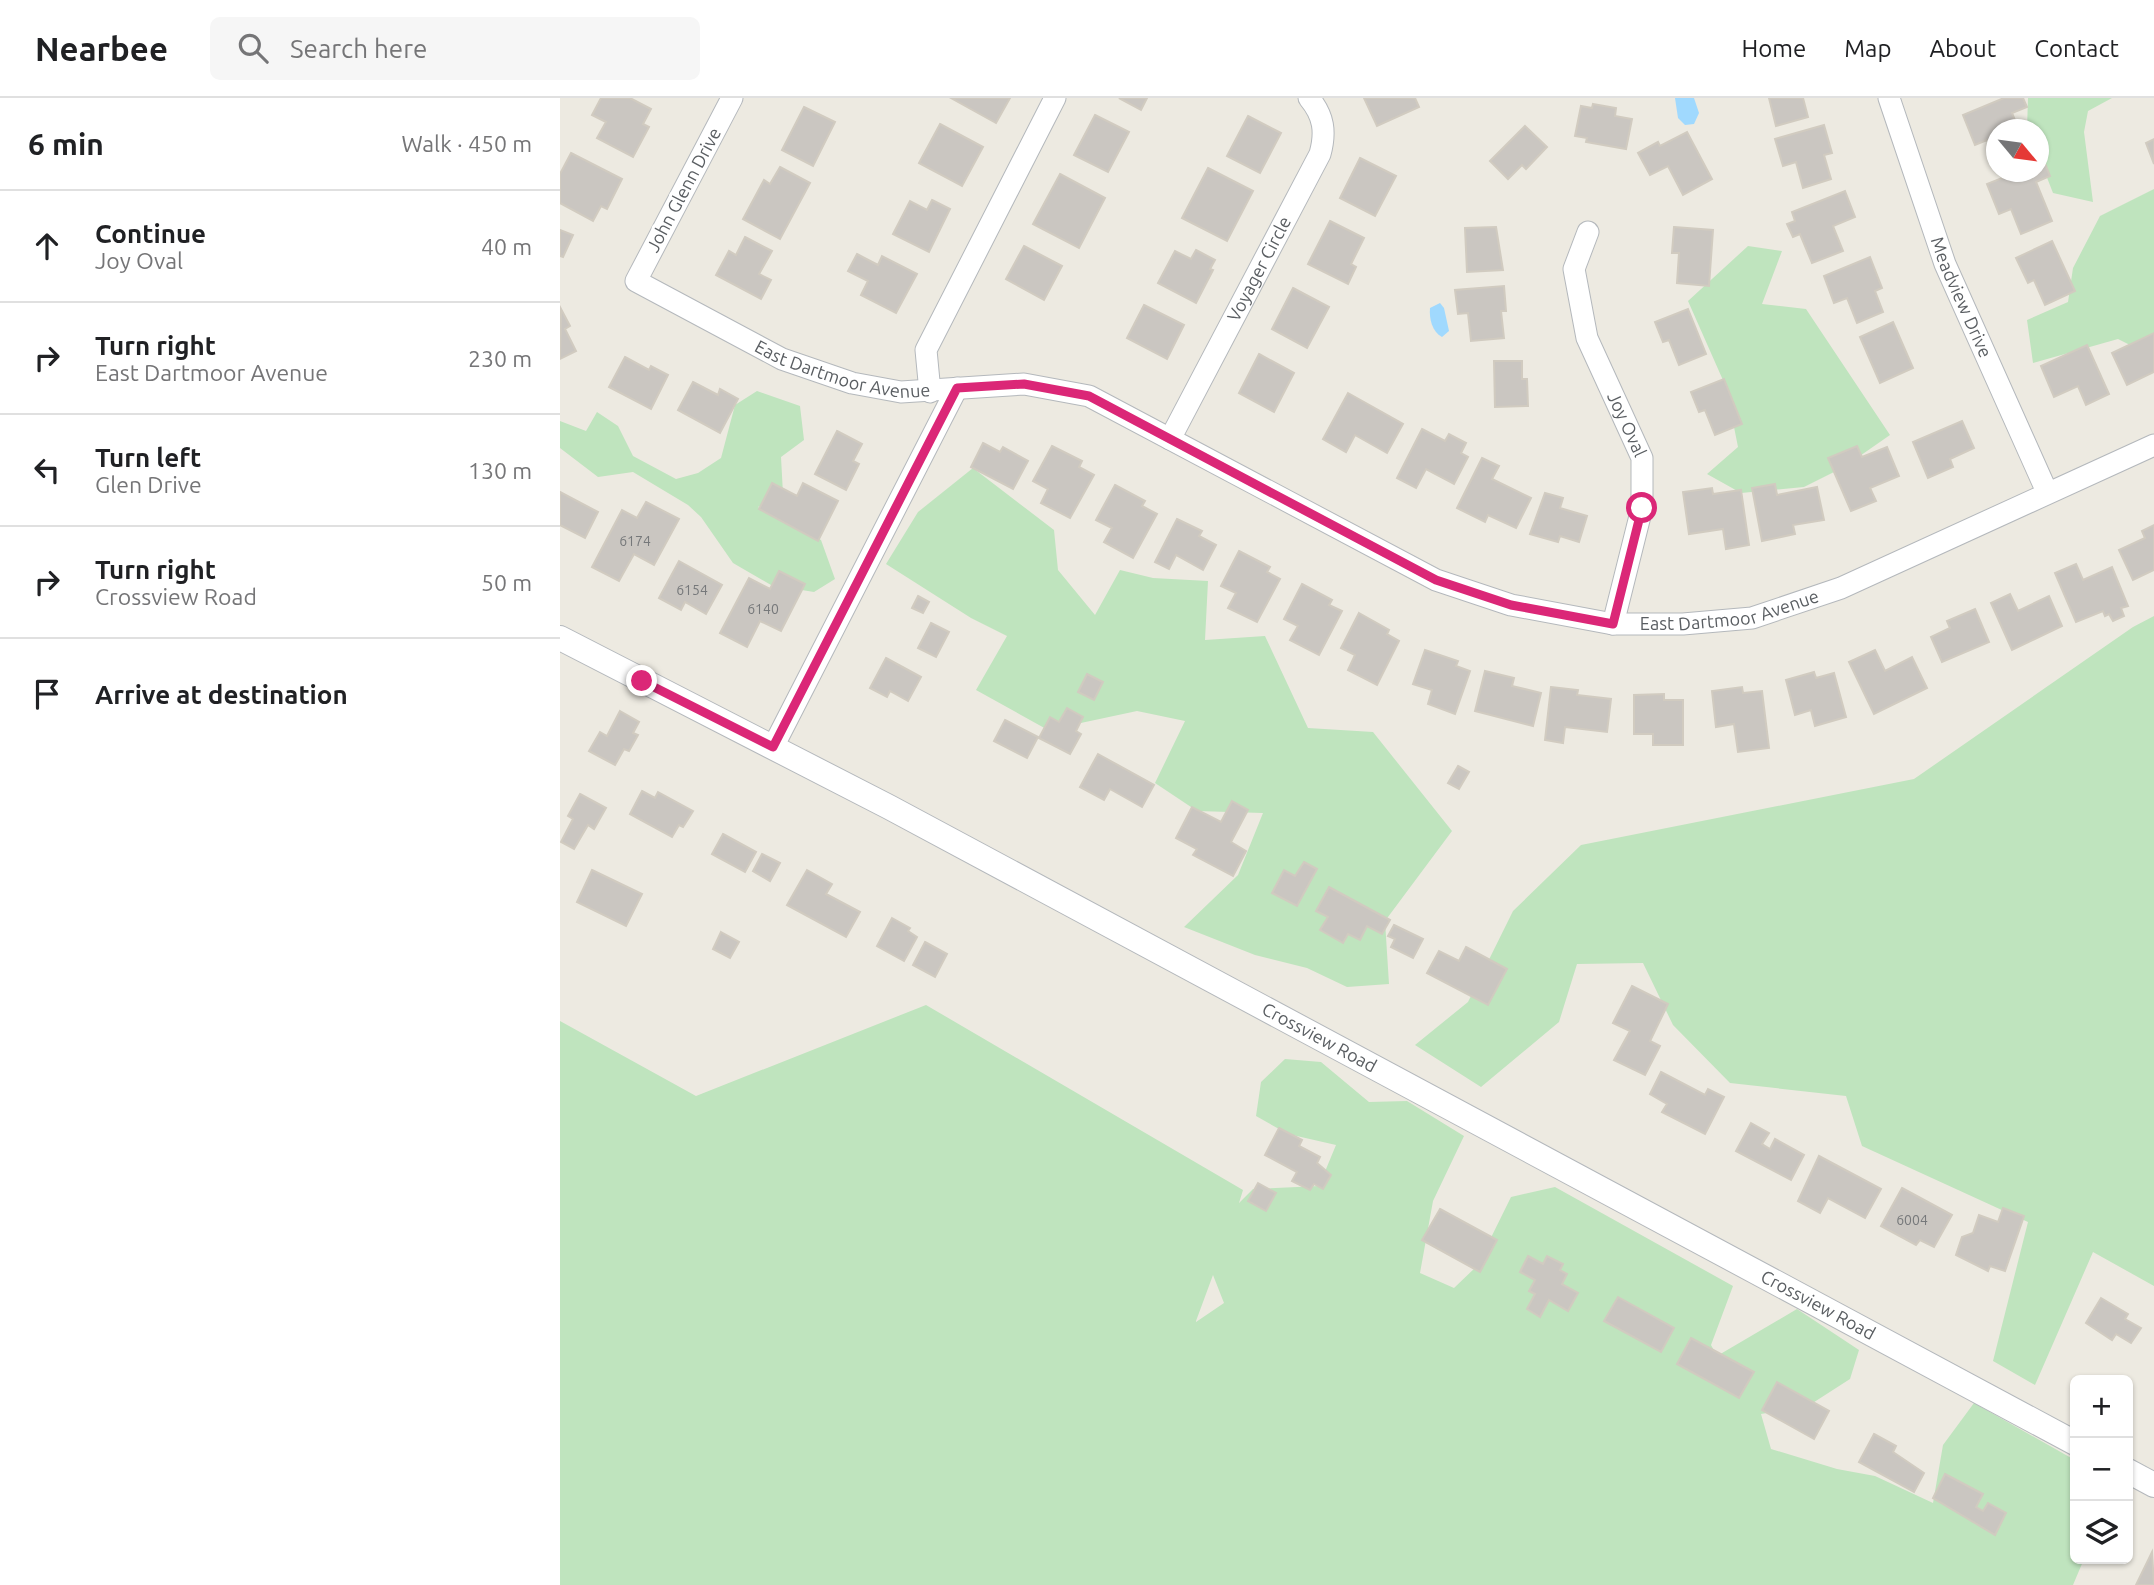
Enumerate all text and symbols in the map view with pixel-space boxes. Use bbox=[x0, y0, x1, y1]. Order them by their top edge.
search box bbox=[210, 17, 700, 80]
icon: search bbox=[234, 29, 272, 67]
text: Nearbee bbox=[35, 30, 168, 67]
text: Search here bbox=[290, 34, 427, 63]
text: Home bbox=[1741, 35, 1806, 62]
text: Map bbox=[1844, 35, 1891, 62]
text: About bbox=[1929, 35, 1996, 62]
text: Contact bbox=[2034, 35, 2119, 62]
north arrow bbox=[1986, 119, 2049, 182]
street label: John Glenn Drive bbox=[642, 124, 724, 255]
text: 6 min bbox=[28, 127, 104, 161]
text: Walk · 450 m bbox=[401, 131, 532, 156]
street label: Voyager Circle bbox=[1223, 213, 1294, 325]
text: Continue bbox=[95, 219, 206, 248]
icon: ahead bbox=[28, 227, 66, 265]
text: 40 m bbox=[481, 234, 532, 259]
street label: Meadview Drive bbox=[1928, 234, 1996, 360]
text: Joy Oval bbox=[95, 248, 183, 273]
text: Turn right bbox=[95, 331, 216, 360]
street label: East Dartmoor Avenue bbox=[752, 335, 931, 401]
icon: right bbox=[28, 339, 66, 377]
text: 230 m bbox=[468, 346, 532, 371]
text: East Dartmoor Avenue bbox=[95, 360, 328, 385]
street label: Joy Oval bbox=[1604, 389, 1651, 460]
text: Turn left bbox=[95, 443, 201, 472]
icon: left bbox=[28, 451, 66, 489]
text: 130 m bbox=[468, 458, 532, 483]
text: Glen Drive bbox=[95, 472, 202, 497]
route start bbox=[1626, 492, 1657, 523]
house number: 6174 bbox=[619, 533, 651, 549]
text: Turn right bbox=[95, 555, 216, 584]
icon: right bbox=[28, 563, 66, 601]
text: 50 m bbox=[481, 570, 532, 595]
house number: 6154 bbox=[676, 582, 708, 598]
text: Crossview Road bbox=[95, 584, 257, 609]
street label: East Dartmoor Avenue bbox=[1640, 585, 1821, 633]
house number: 6140 bbox=[747, 601, 779, 617]
route end bbox=[626, 665, 657, 696]
icon: arrive bbox=[28, 675, 66, 713]
text: Arrive at destination bbox=[95, 680, 348, 709]
street label: Crossview Road bbox=[1259, 998, 1380, 1076]
house number: 6004 bbox=[1896, 1212, 1928, 1228]
street label: Crossview Road bbox=[1758, 1266, 1879, 1343]
map controls bbox=[2070, 1375, 2133, 1564]
button: + bbox=[2070, 1375, 2133, 1438]
button: − bbox=[2070, 1438, 2133, 1501]
button: layers bbox=[2070, 1501, 2133, 1564]

